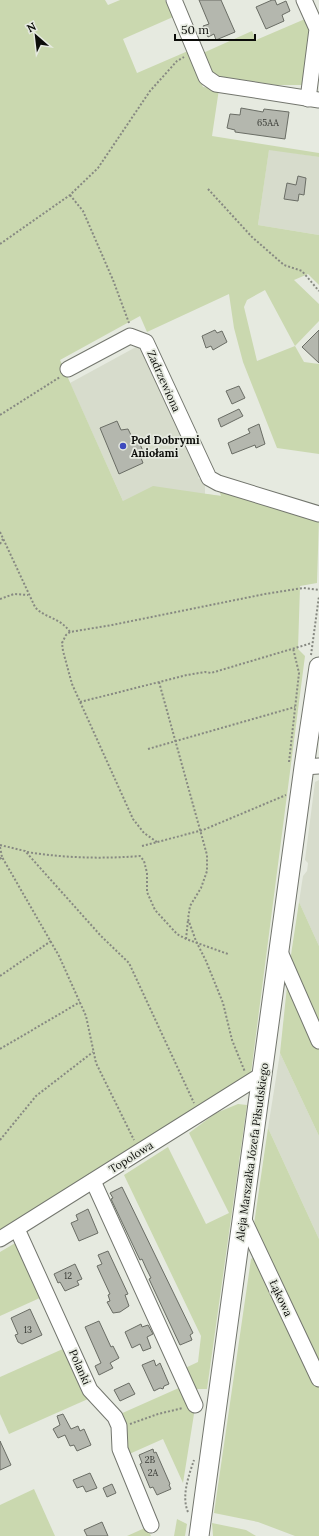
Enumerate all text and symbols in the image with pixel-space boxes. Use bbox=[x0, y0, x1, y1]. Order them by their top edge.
north arrow bbox=[16, 16, 56, 56]
scale bar bbox=[175, 16, 255, 42]
text: N bbox=[24, 19, 39, 35]
text: 50 m bbox=[181, 22, 209, 37]
house number: 65AA bbox=[257, 117, 279, 128]
street label: Zadrzewiona bbox=[144, 348, 184, 414]
place label: Pod Dobrymi Aniołami bbox=[131, 433, 200, 460]
marker: Pod Dobrymi Aniołami bbox=[118, 441, 128, 451]
street label: Aleja Marszałka Józefa Piłsudskiego bbox=[232, 1062, 271, 1243]
street label: Topolowa bbox=[106, 1138, 156, 1176]
house number: 12 bbox=[64, 1270, 72, 1281]
street label: Łąkowa bbox=[266, 1277, 296, 1319]
house number: 13 bbox=[24, 1324, 32, 1335]
street label: Polanki bbox=[66, 1347, 94, 1387]
house number: 2B bbox=[145, 1454, 156, 1465]
house number: 2A bbox=[148, 1467, 159, 1478]

